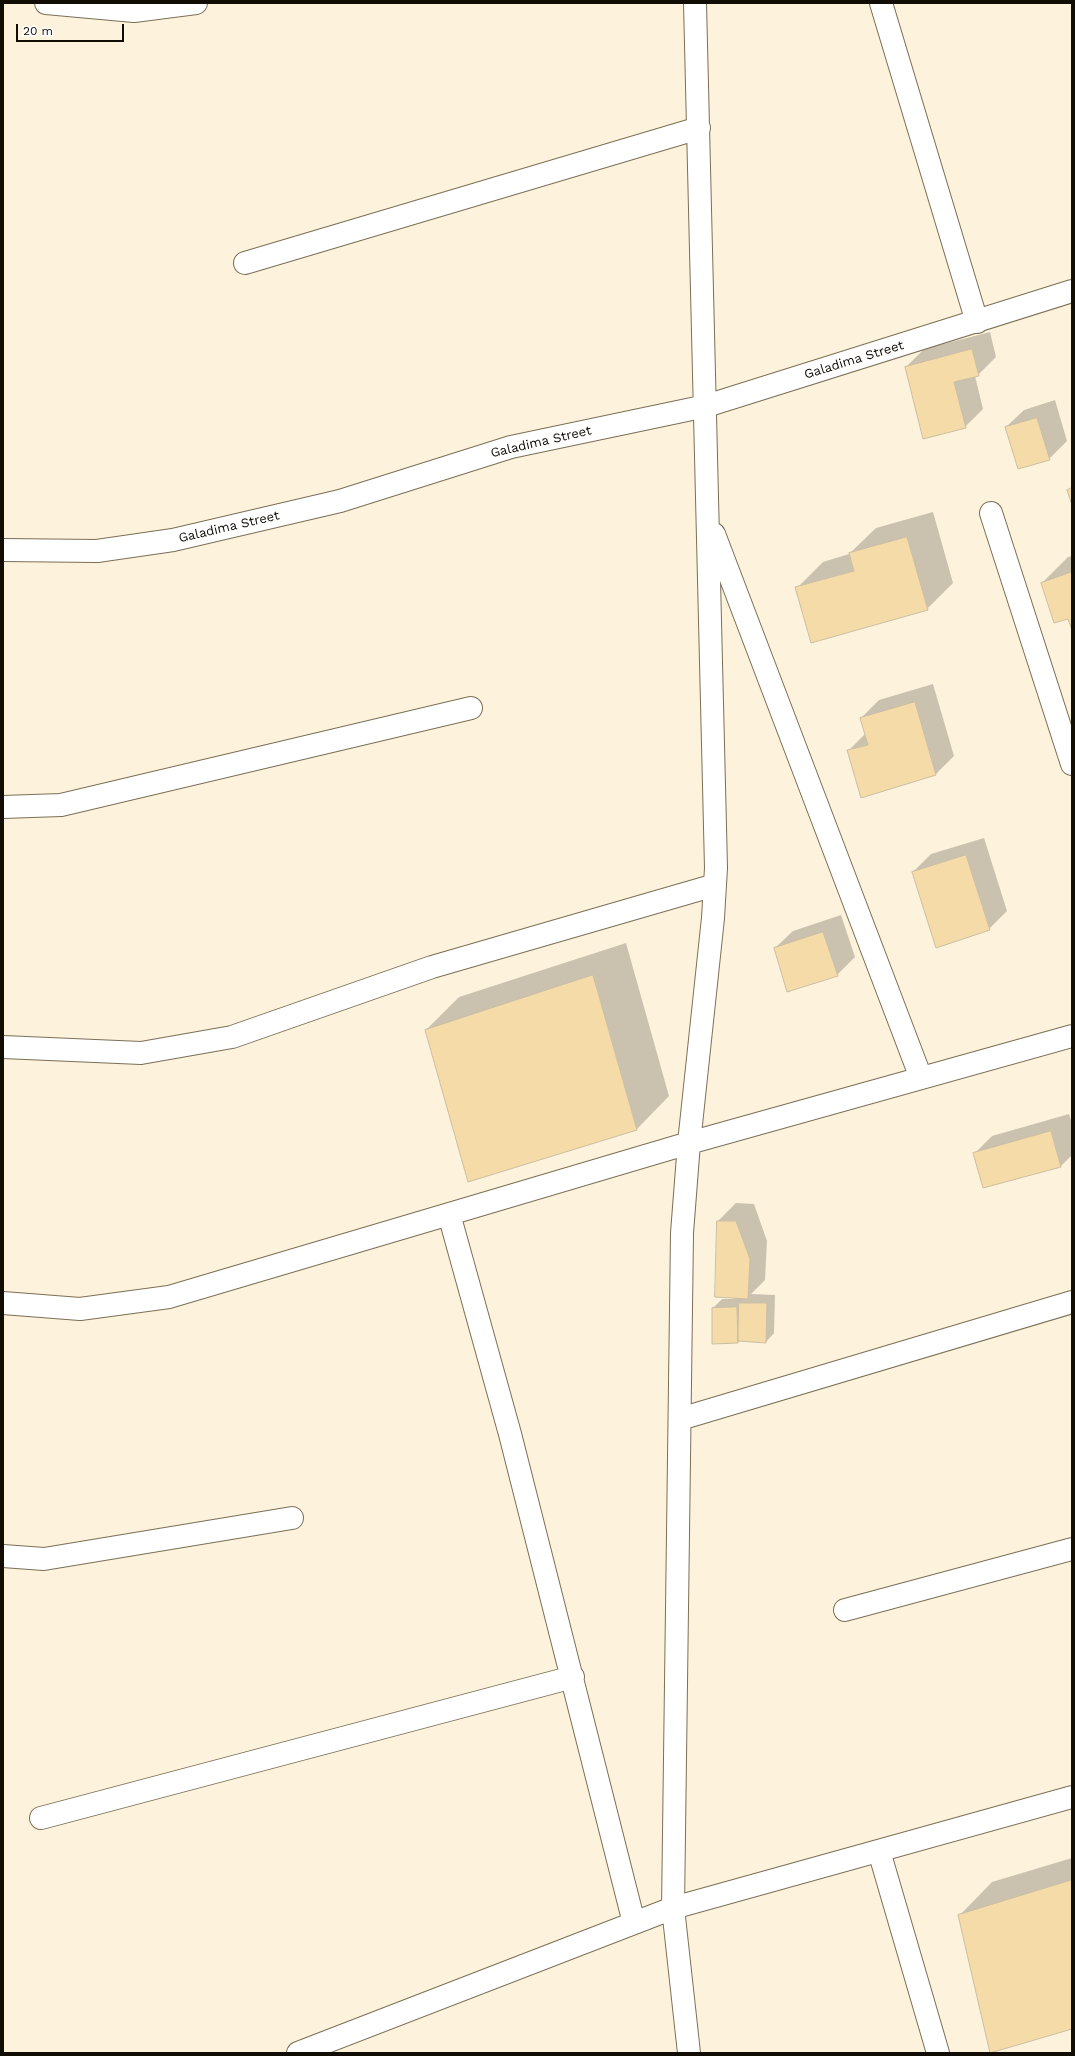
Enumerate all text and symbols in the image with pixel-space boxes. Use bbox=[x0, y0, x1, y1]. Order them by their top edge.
scale bar bbox=[18, 16, 126, 42]
text: 20 m bbox=[23, 24, 53, 38]
street label: Galadima Street bbox=[802, 337, 906, 383]
street label: Galadima Street bbox=[489, 423, 593, 461]
street label: Galadima Street bbox=[177, 508, 281, 546]

